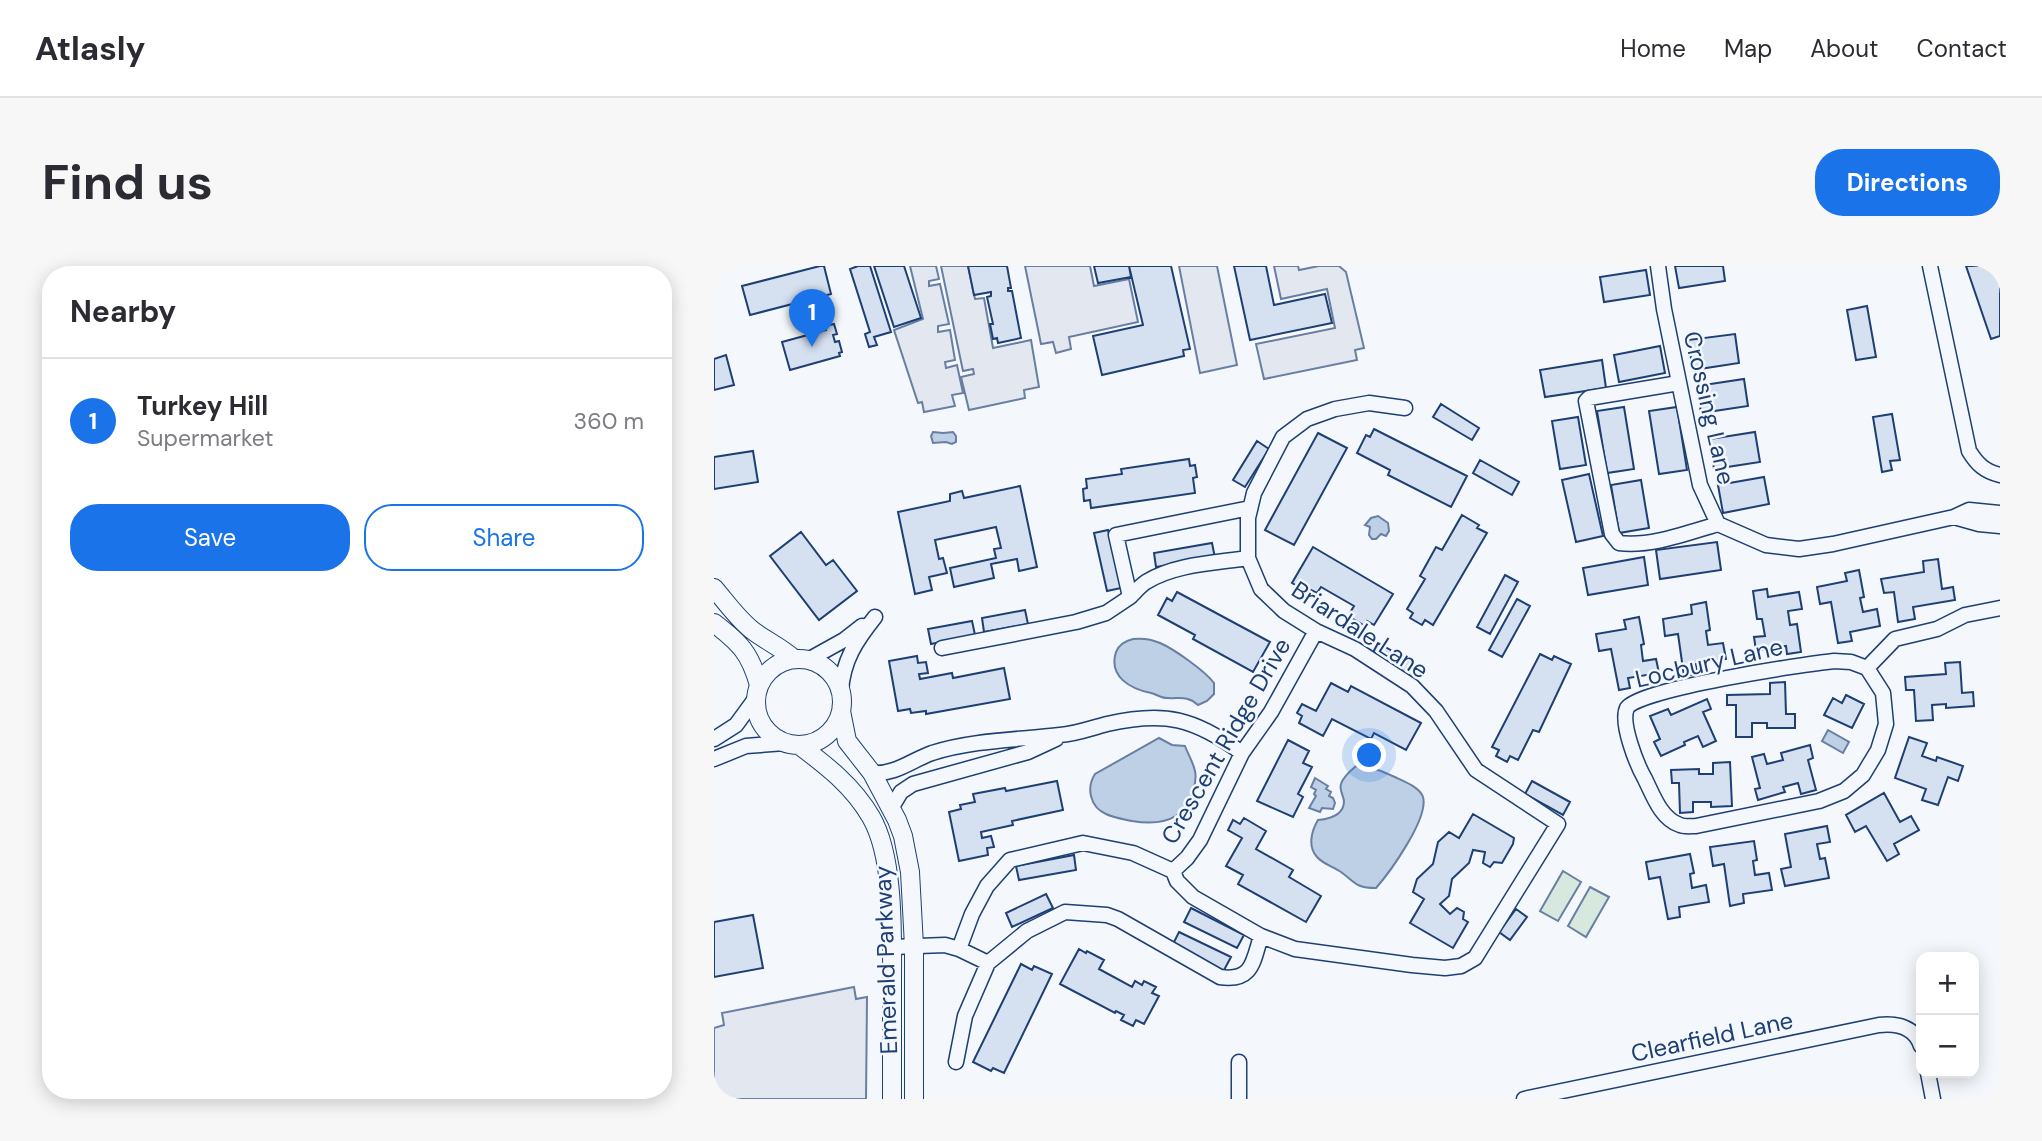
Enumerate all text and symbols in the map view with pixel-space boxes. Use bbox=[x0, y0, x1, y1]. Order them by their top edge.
text: Atlasly bbox=[35, 27, 145, 70]
text: Home bbox=[1620, 33, 1686, 64]
text: Map bbox=[1724, 33, 1772, 64]
text: About bbox=[1810, 33, 1879, 64]
text: Contact bbox=[1917, 33, 2007, 64]
button: Directions bbox=[1815, 149, 2000, 216]
text: Find us bbox=[42, 150, 213, 214]
pin: 1 bbox=[789, 289, 835, 347]
text: Nearby bbox=[70, 292, 176, 331]
street label: Crossing Lane bbox=[1677, 328, 1742, 488]
text: Turkey Hill bbox=[137, 389, 268, 423]
text: 1 bbox=[89, 406, 97, 436]
text: 360 m bbox=[574, 406, 644, 436]
text: Supermarket bbox=[137, 423, 273, 453]
button: Save bbox=[70, 504, 350, 571]
button: Share bbox=[364, 504, 644, 571]
street label: Briardale Lane bbox=[1286, 574, 1435, 685]
street label: Locbury Lane bbox=[1632, 630, 1786, 695]
street label: Crescent Ridge Drive bbox=[1154, 632, 1297, 849]
your location bbox=[1352, 738, 1386, 772]
street label: Emerald Parkway bbox=[867, 865, 904, 1055]
map controls bbox=[1916, 952, 1979, 1078]
button: + bbox=[1916, 952, 1979, 1015]
street label: Clearfield Lane bbox=[1628, 1004, 1796, 1069]
button: − bbox=[1916, 1015, 1979, 1078]

